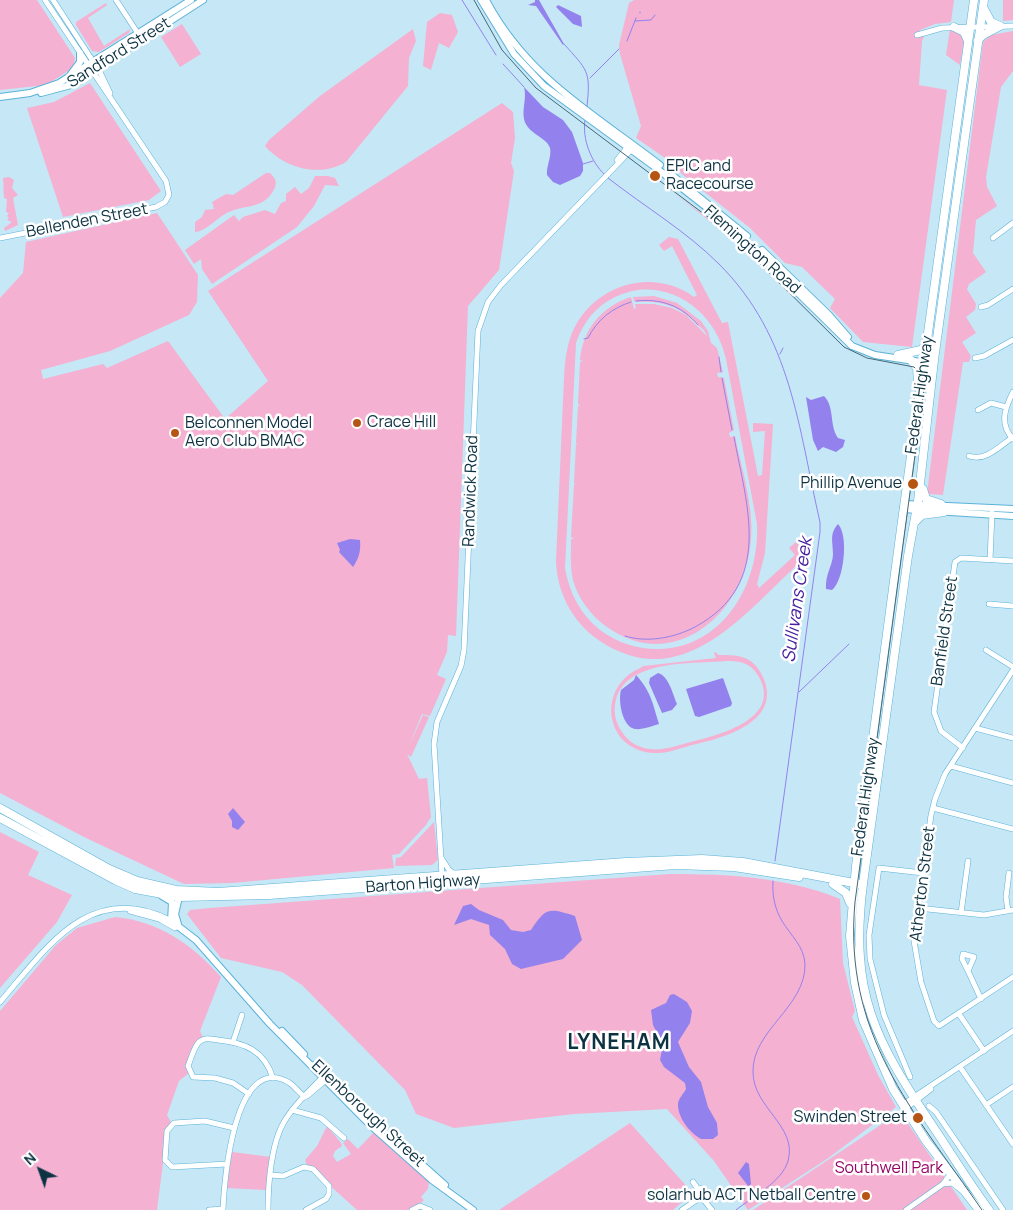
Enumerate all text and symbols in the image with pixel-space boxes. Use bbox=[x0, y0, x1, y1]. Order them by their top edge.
street label: Sandford Street bbox=[64, 14, 174, 92]
place label: EPIC and Racecourse bbox=[666, 157, 754, 195]
marker: EPIC and Racecourse bbox=[648, 169, 662, 183]
street label: Bellenden Street bbox=[25, 200, 149, 242]
street label: Flemington Road bbox=[700, 202, 804, 298]
street label: Federal Highway bbox=[902, 334, 938, 456]
place label: Crace Hill bbox=[367, 413, 436, 433]
place label: Belconnen Model Aero Club BMAC bbox=[185, 414, 312, 452]
marker: Crace Hill bbox=[351, 417, 363, 429]
marker: Belconnen Model Aero Club BMAC bbox=[169, 427, 181, 439]
street label: Randwick Road bbox=[459, 435, 483, 547]
place label: Phillip Avenue bbox=[800, 474, 902, 494]
marker: Phillip Avenue bbox=[906, 477, 920, 491]
water label: Sullivans Creek bbox=[779, 536, 817, 664]
street label: Banfield Street bbox=[928, 575, 962, 687]
street label: Federal Highway bbox=[848, 736, 884, 858]
street label: Atherton Street bbox=[906, 825, 940, 943]
street label: Barton Highway bbox=[365, 870, 481, 898]
district label: LYNEHAM bbox=[566, 1030, 672, 1056]
street label: Ellenborough Street bbox=[307, 1057, 429, 1171]
place label: Swinden Street bbox=[793, 1108, 907, 1128]
marker: Swinden Street bbox=[911, 1111, 925, 1125]
north arrow bbox=[15, 1145, 65, 1195]
text: N bbox=[20, 1148, 40, 1169]
park label: Southwell Park bbox=[835, 1159, 943, 1179]
place label: solarhub ACT Netball Centre bbox=[647, 1186, 856, 1206]
marker: solarhub ACT Netball Centre bbox=[860, 1190, 872, 1202]

